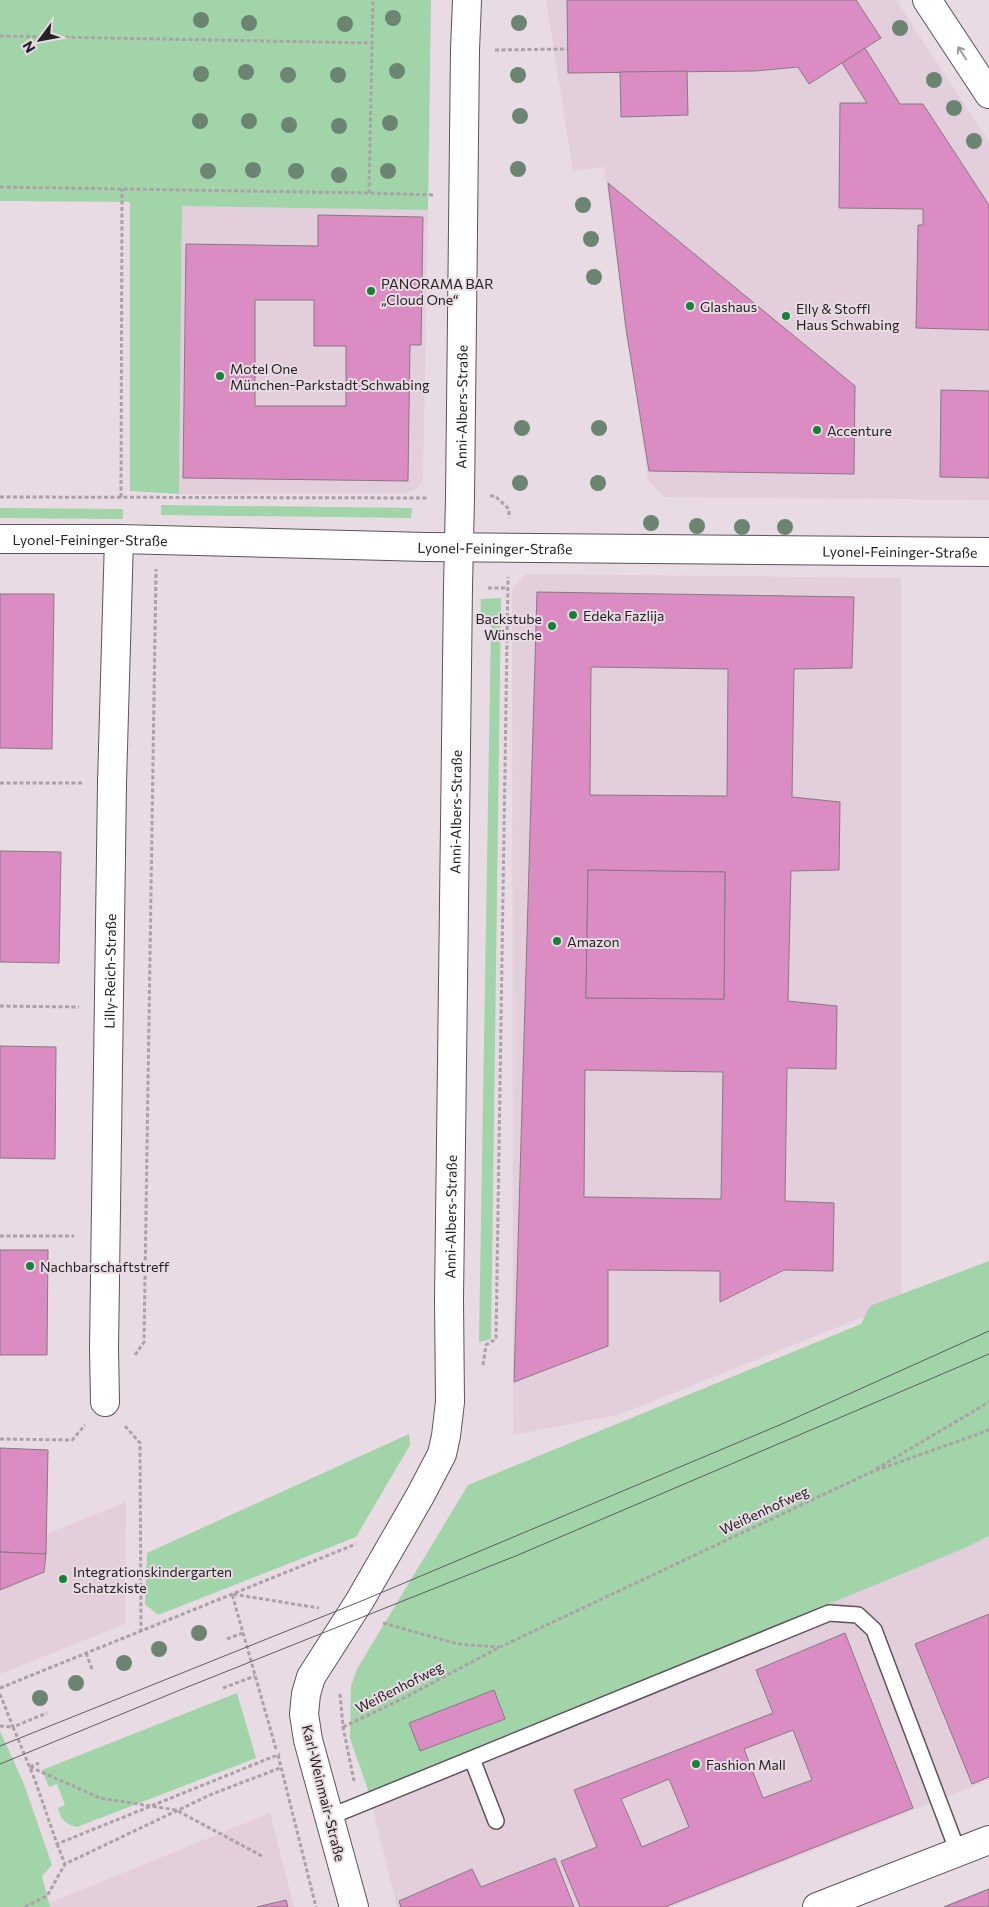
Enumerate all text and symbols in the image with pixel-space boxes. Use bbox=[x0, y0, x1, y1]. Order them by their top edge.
north arrow bbox=[15, 15, 65, 65]
text: N bbox=[19, 38, 39, 56]
one-way arrow bbox=[957, 47, 967, 61]
place label: PANORAMA BAR „Cloud One“ bbox=[381, 275, 494, 308]
marker: PANORAMA BAR „Cloud One“ bbox=[365, 285, 377, 297]
place label: Glashaus bbox=[700, 298, 757, 315]
marker: Glashaus bbox=[684, 300, 696, 312]
place label: Elly & Stoffl Haus Schwabing bbox=[796, 300, 900, 333]
marker: Elly & Stoffl Haus Schwabing bbox=[780, 310, 792, 322]
street label: Anni-Albers-Straße bbox=[452, 345, 470, 469]
place label: Motel One München-Parkstadt Schwabing bbox=[230, 360, 430, 393]
marker: Motel One München-Parkstadt Schwabing bbox=[214, 370, 226, 382]
place label: Accenture bbox=[827, 422, 892, 439]
marker: Accenture bbox=[811, 424, 823, 436]
street label: Lyonel-Feininger-Straße bbox=[12, 531, 168, 549]
street label: Lyonel-Feininger-Straße bbox=[417, 538, 573, 557]
street label: Lyonel-Feininger-Straße bbox=[822, 542, 978, 560]
place label: Edeka Fazlija bbox=[583, 607, 664, 624]
marker: Edeka Fazlija bbox=[567, 609, 579, 621]
place label: Backstube Wünsche bbox=[476, 610, 542, 643]
marker: Backstube Wünsche bbox=[546, 620, 558, 632]
street label: Anni-Albers-Straße bbox=[446, 750, 464, 874]
street label: Lilly-Reich-Straße bbox=[100, 913, 119, 1029]
place label: Amazon bbox=[567, 933, 620, 950]
marker: Amazon bbox=[551, 935, 563, 947]
street label: Anni-Albers-Straße bbox=[441, 1155, 459, 1279]
place label: Nachbarschaftstreff bbox=[40, 1258, 169, 1275]
marker: Nachbarschaftstreff bbox=[24, 1260, 36, 1272]
street label: Weißenhofweg bbox=[717, 1482, 811, 1538]
place label: Integrationskindergarten Schatzkiste bbox=[73, 1563, 232, 1596]
marker: Integrationskindergarten Schatzkiste bbox=[57, 1573, 69, 1585]
street label: Weißenhofweg bbox=[352, 1657, 446, 1716]
street label: Karl-Weinmair-Straße bbox=[299, 1723, 349, 1863]
place label: Fashion Mall bbox=[706, 1756, 786, 1773]
marker: Fashion Mall bbox=[690, 1758, 702, 1770]

